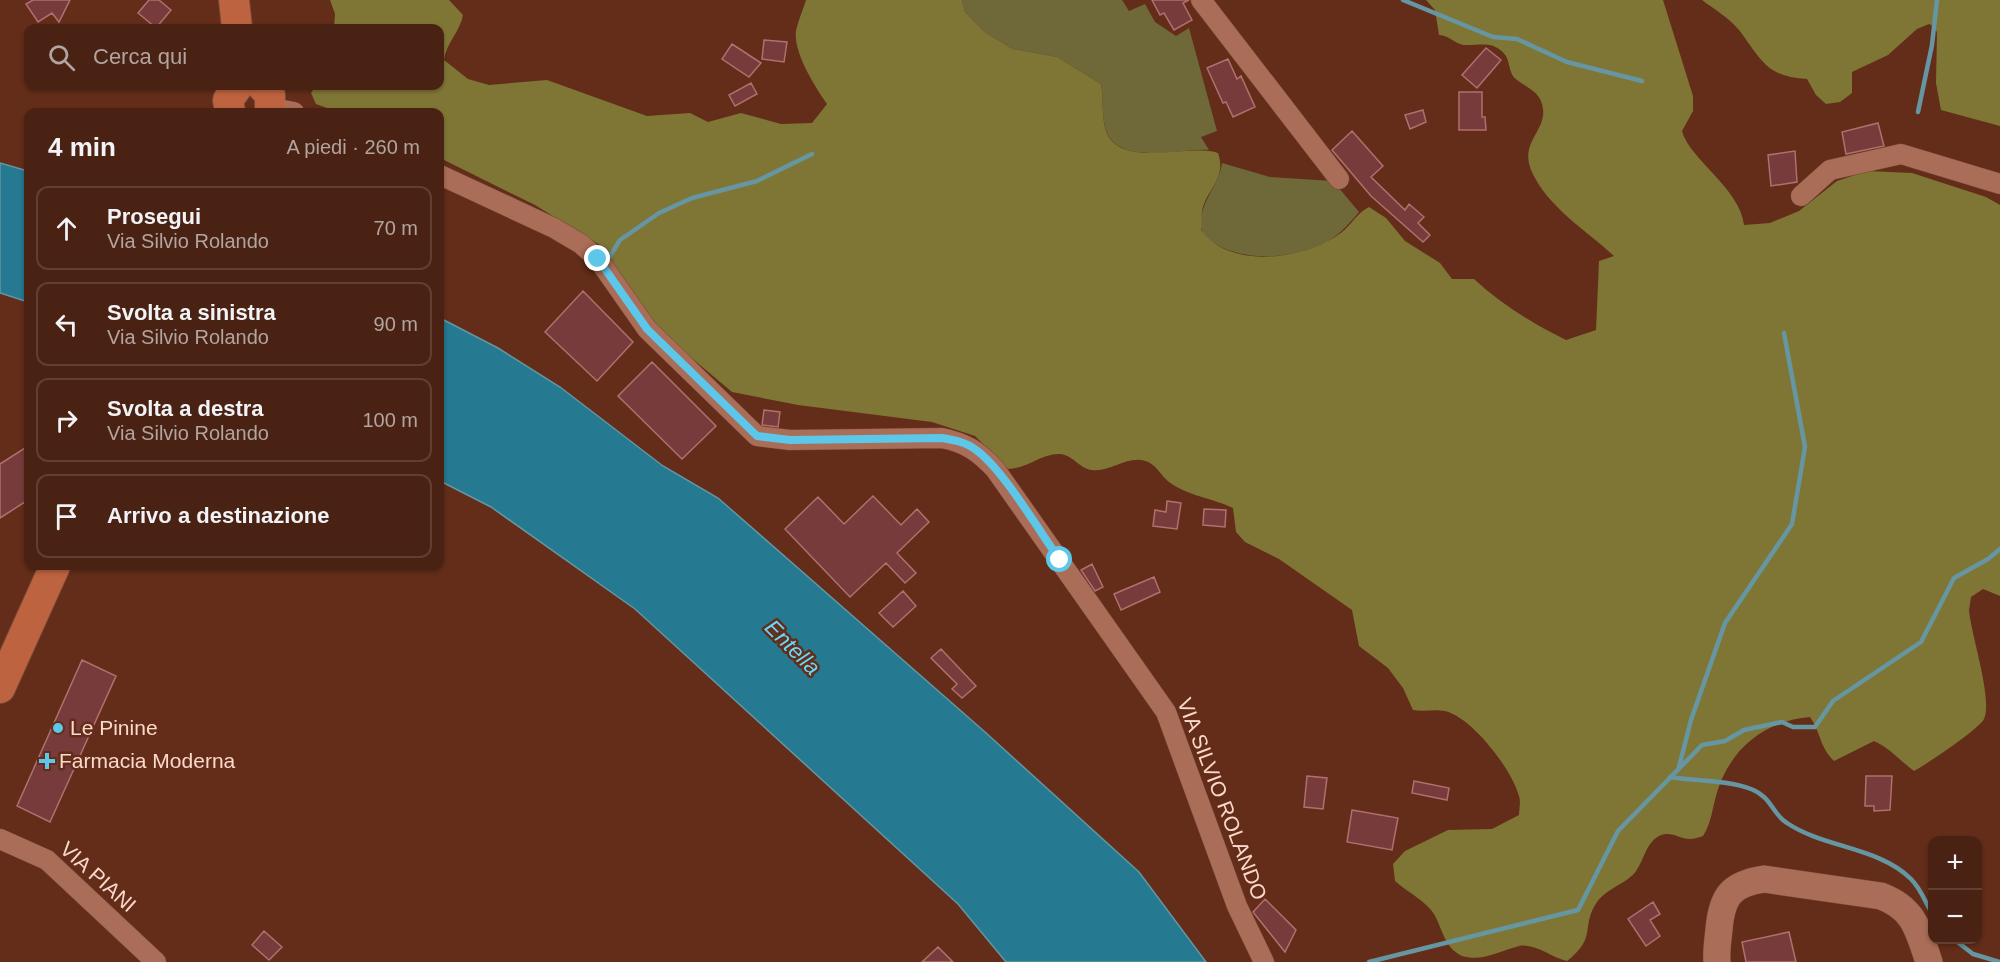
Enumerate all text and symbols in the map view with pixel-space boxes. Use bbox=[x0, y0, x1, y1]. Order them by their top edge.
search box bbox=[24, 24, 444, 90]
icon: search bbox=[45, 41, 78, 74]
text: Cerca qui bbox=[93, 44, 187, 69]
text: 4 min bbox=[48, 132, 116, 162]
text: A piedi · 260 m bbox=[287, 136, 420, 158]
text: Prosegui bbox=[107, 204, 201, 229]
icon: ahead bbox=[50, 212, 83, 245]
text: 70 m bbox=[374, 217, 418, 239]
text: Via Silvio Rolando bbox=[107, 230, 269, 252]
route end bbox=[584, 245, 610, 271]
text: Svolta a sinistra bbox=[107, 300, 276, 325]
icon: left bbox=[50, 308, 83, 341]
text: 90 m bbox=[374, 313, 418, 335]
text: Via Silvio Rolando bbox=[107, 326, 269, 348]
text: Svolta a destra bbox=[107, 396, 264, 421]
icon: right bbox=[50, 404, 83, 437]
text: 100 m bbox=[362, 409, 418, 431]
text: Via Silvio Rolando bbox=[107, 422, 269, 444]
icon: arrive bbox=[50, 500, 83, 533]
text: Arrivo a destinazione bbox=[107, 503, 330, 528]
route start bbox=[1046, 546, 1072, 572]
water label: Entella bbox=[760, 615, 825, 680]
street label: VIA SILVIO ROLANDO bbox=[1173, 695, 1272, 903]
place label: Le Pinine bbox=[70, 716, 158, 739]
marker: Le Pinine bbox=[51, 721, 65, 735]
place label: Farmacia Moderna bbox=[59, 749, 236, 772]
marker: Farmacia Moderna bbox=[40, 754, 54, 768]
map controls bbox=[1928, 836, 1982, 944]
button: + bbox=[1928, 836, 1982, 890]
street label: VIA PIANI bbox=[56, 837, 141, 916]
button: − bbox=[1928, 890, 1982, 944]

